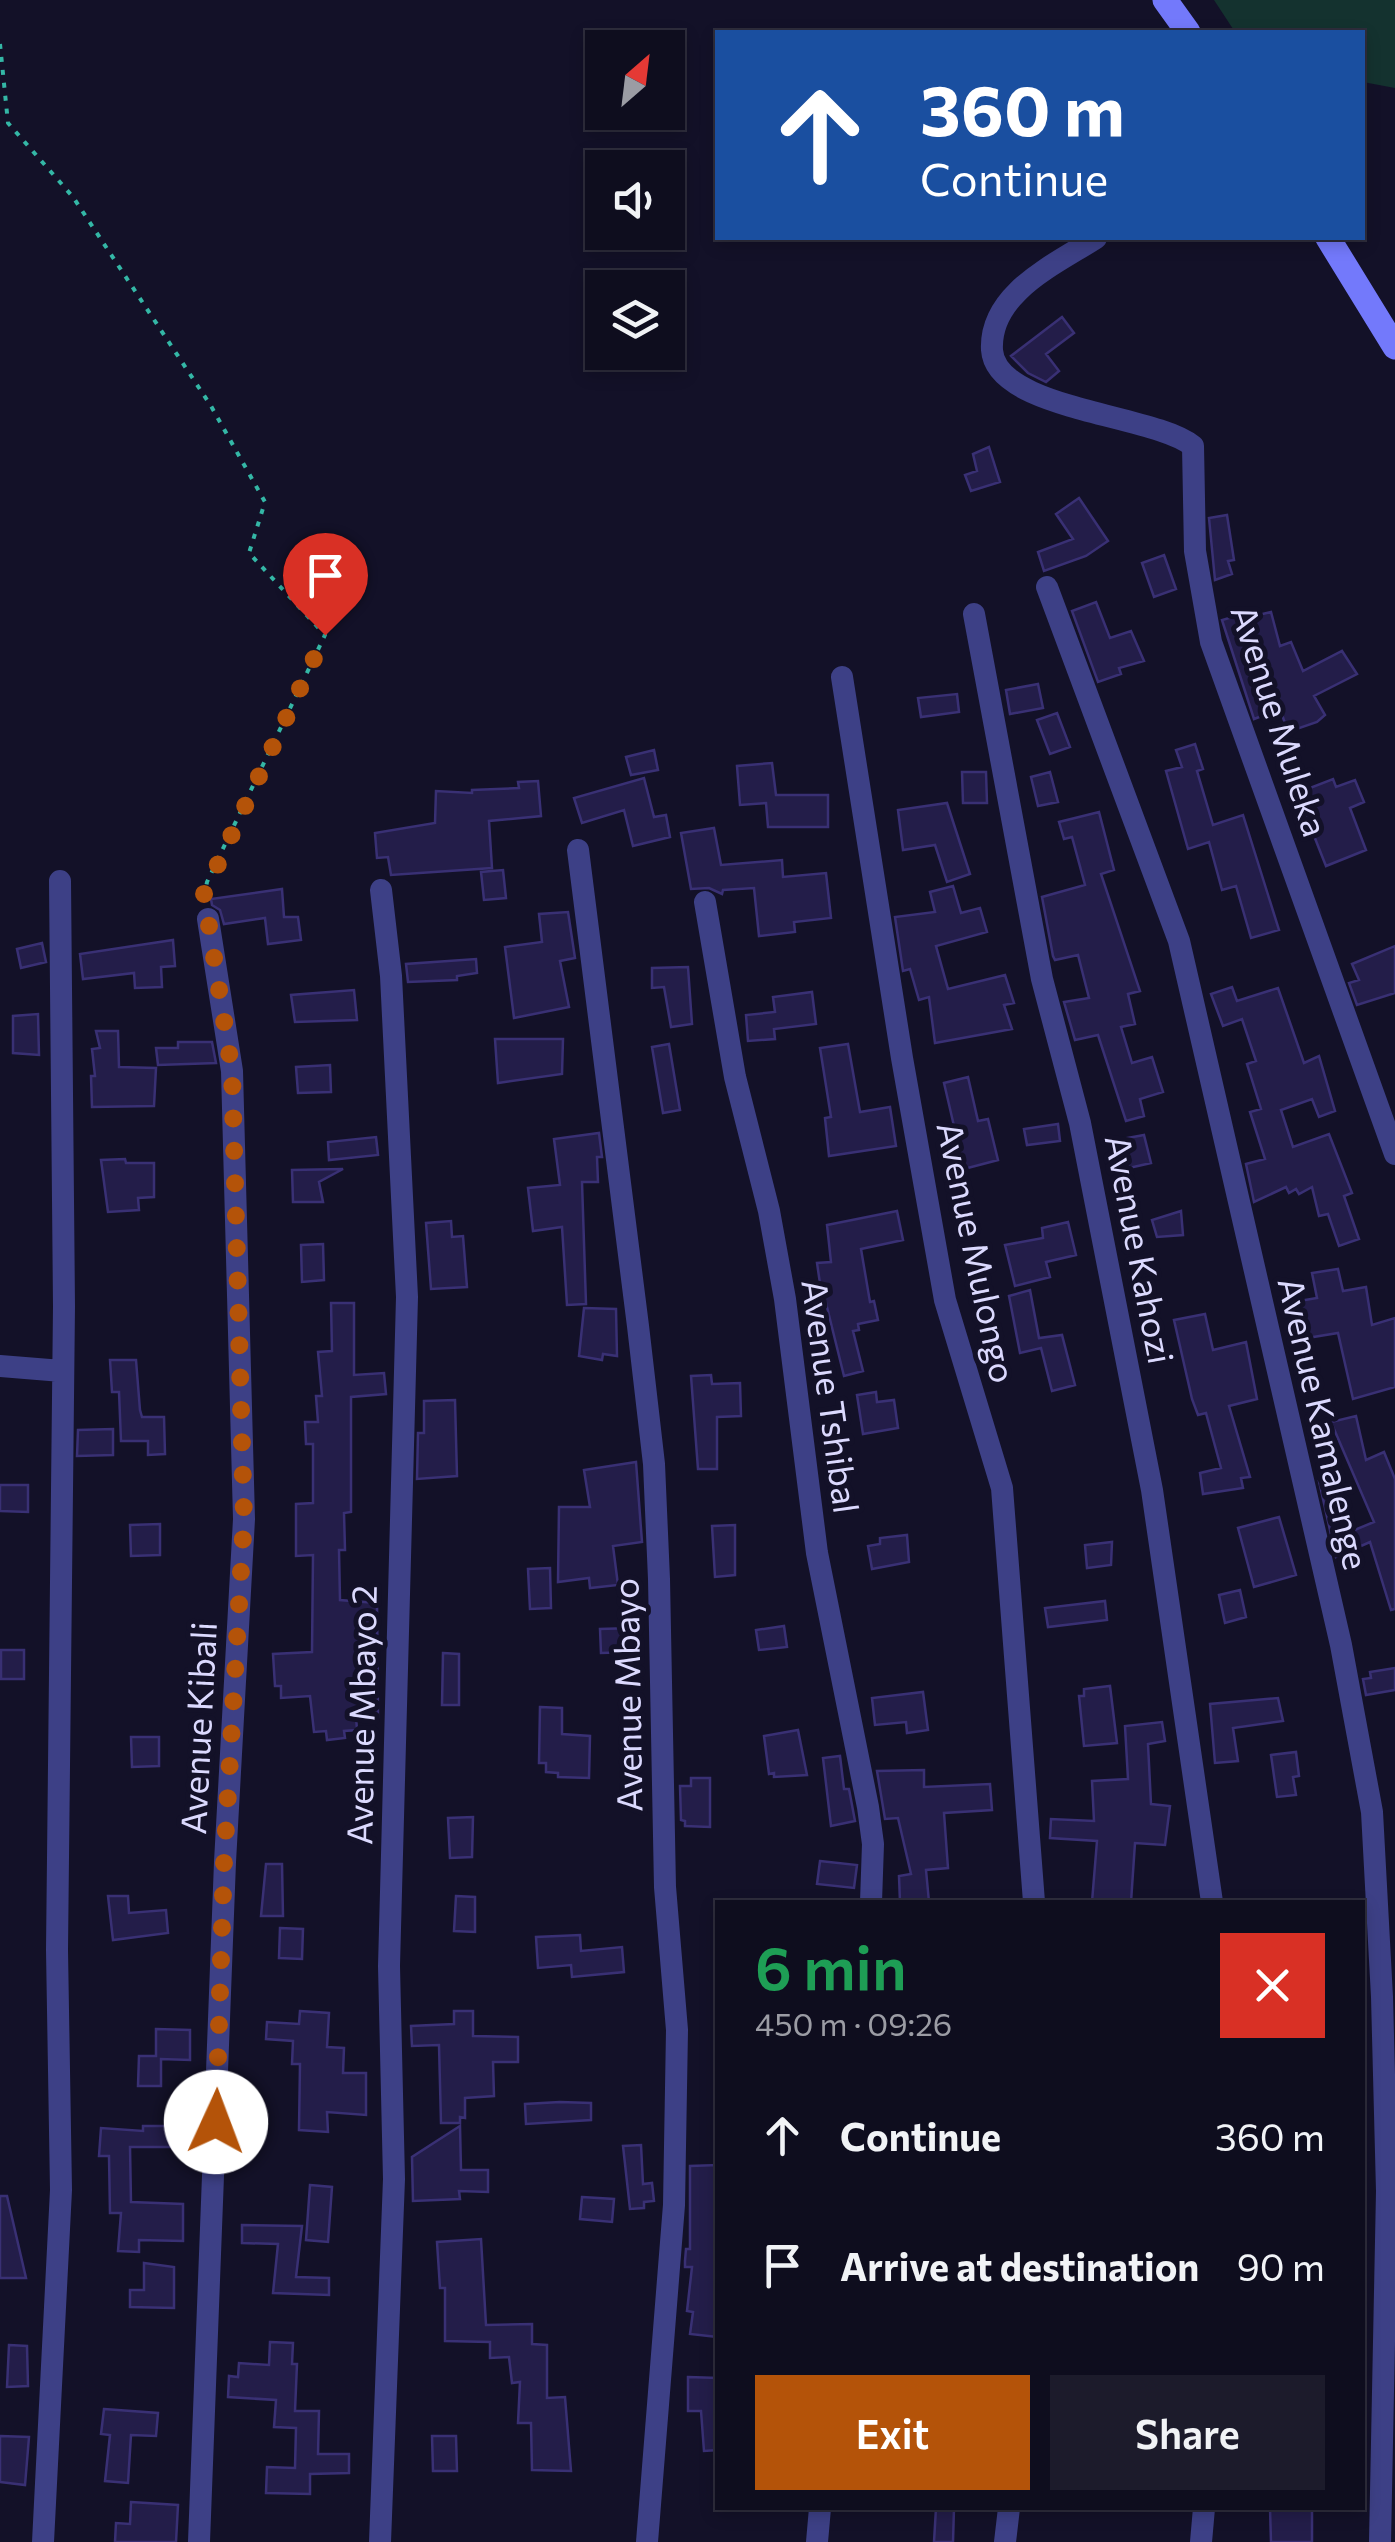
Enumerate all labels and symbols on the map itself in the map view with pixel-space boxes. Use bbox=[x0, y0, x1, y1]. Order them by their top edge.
north arrow bbox=[585, 30, 685, 130]
pin bbox=[283, 533, 368, 636]
street label: Avenue Muleka bbox=[1223, 599, 1339, 841]
street label: Avenue Mulongo bbox=[929, 1118, 1027, 1386]
street label: Avenue Kahozi bbox=[1098, 1131, 1184, 1367]
street label: Avenue Kamalenge bbox=[1270, 1273, 1380, 1573]
street label: Avenue Tshibal bbox=[794, 1276, 870, 1516]
street label: Avenue Mbayo bbox=[602, 1578, 650, 1812]
street label: Avenue Mbayo 2 bbox=[336, 1585, 384, 1845]
street label: Avenue Kibali bbox=[170, 1621, 224, 1835]
position arrow bbox=[164, 2070, 268, 2174]

